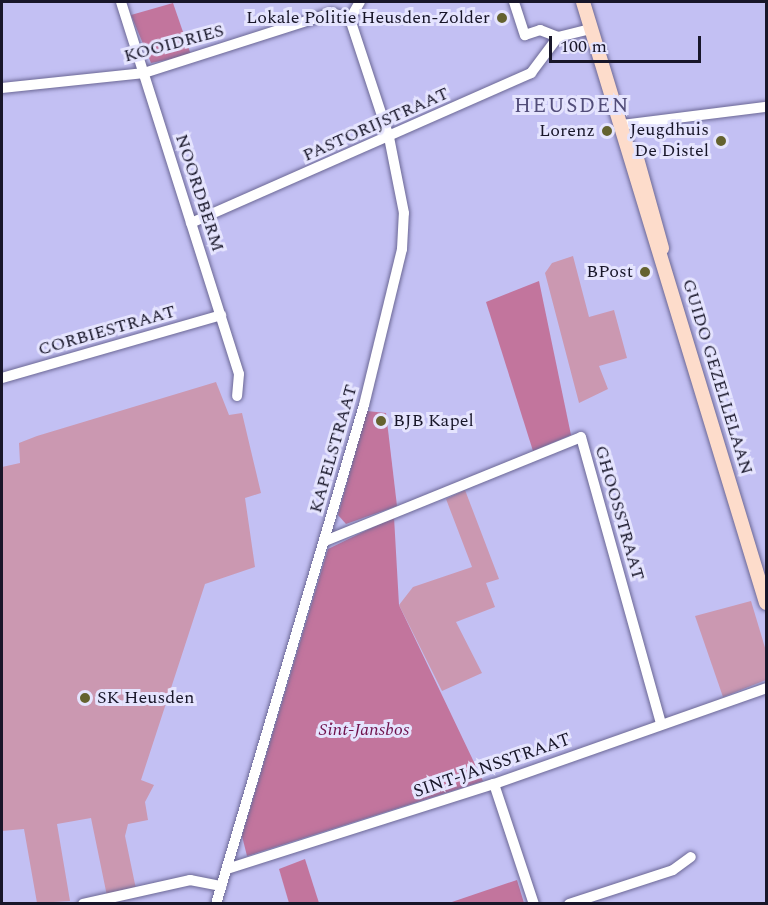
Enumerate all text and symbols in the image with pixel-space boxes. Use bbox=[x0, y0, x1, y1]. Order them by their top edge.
place label: Lokale Politie Heusden-Zolder bbox=[246, 7, 490, 29]
marker: Lokale Politie Heusden-Zolder bbox=[495, 11, 509, 25]
street label: KOOIDRIES bbox=[122, 20, 226, 68]
scale bar bbox=[552, 24, 704, 62]
text: 100 m bbox=[560, 33, 607, 60]
street label: PASTORIJSTRAAT bbox=[300, 83, 452, 167]
district label: HEUSDEN bbox=[514, 93, 630, 119]
place label: Lorenz bbox=[539, 120, 595, 142]
place label: Jeugdhuis De Distel bbox=[630, 120, 709, 162]
marker: Lorenz bbox=[600, 124, 614, 138]
street label: NOORDBERM bbox=[170, 132, 228, 254]
marker: Jeugdhuis De Distel bbox=[714, 134, 728, 148]
place label: BPost bbox=[586, 261, 633, 283]
marker: BPost bbox=[638, 265, 652, 279]
street label: GUIDO GEZELLELAAN bbox=[677, 277, 757, 477]
street label: CORBIESTRAAT bbox=[36, 301, 178, 361]
street label: KAPELSTRAAT bbox=[305, 382, 363, 516]
place label: BJB Kapel bbox=[393, 410, 474, 432]
marker: BJB Kapel bbox=[374, 414, 388, 428]
street label: GHOOSSTRAAT bbox=[589, 443, 649, 583]
place label: SK Heusden bbox=[97, 687, 194, 709]
marker: SK Heusden bbox=[78, 691, 92, 705]
park label: Sint-Jansbos bbox=[319, 719, 409, 741]
street label: SINT-JANSSTRAAT bbox=[411, 729, 573, 803]

